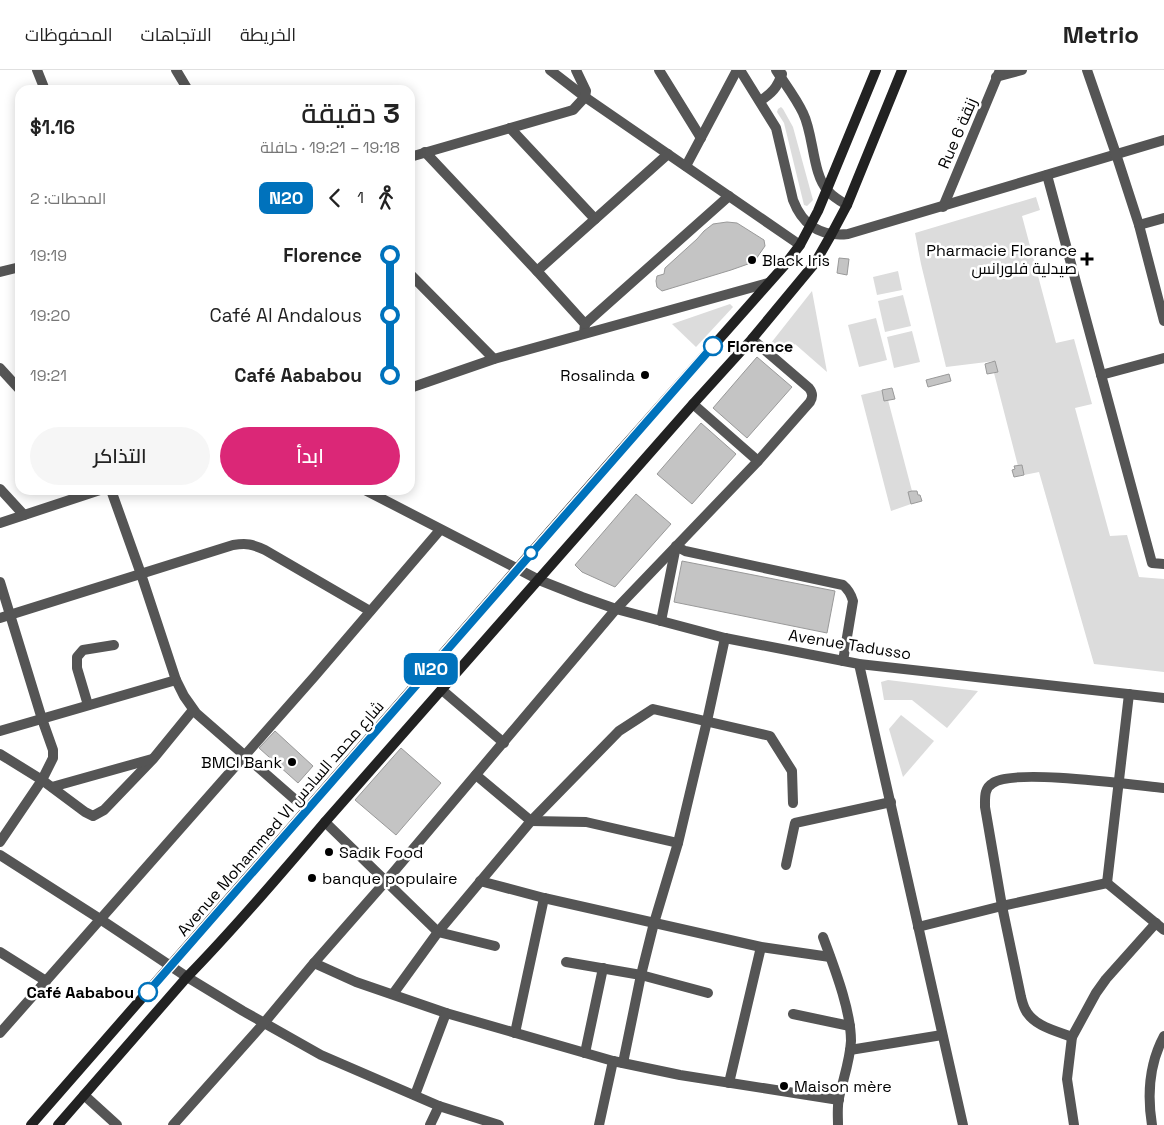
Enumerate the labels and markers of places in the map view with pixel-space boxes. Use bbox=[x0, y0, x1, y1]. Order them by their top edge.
place label: Pharmacie Florance صيدلية فلورانس bbox=[926, 240, 1077, 279]
place label: Black Iris bbox=[762, 250, 830, 271]
marker: Pharmacie Florance صيدلية فلورانس bbox=[1081, 253, 1093, 265]
marker: Black Iris bbox=[746, 254, 758, 266]
marker: Florence bbox=[703, 336, 723, 356]
place label: Florence bbox=[727, 336, 793, 357]
place label: Rosalinda bbox=[560, 365, 635, 386]
marker: Rosalinda bbox=[639, 369, 651, 381]
unlabelled marker bbox=[524, 546, 538, 560]
place label: BMCI Bank bbox=[201, 752, 282, 773]
marker: BMCI Bank bbox=[286, 756, 298, 768]
place label: Sadik Food bbox=[339, 842, 423, 863]
marker: Sadik Food bbox=[323, 846, 335, 858]
place label: banque populaire bbox=[322, 868, 458, 889]
marker: banque populaire bbox=[306, 872, 318, 884]
place label: Café Aababou bbox=[26, 982, 134, 1003]
marker: Café Aababou bbox=[138, 982, 158, 1002]
place label: Maison mère bbox=[794, 1076, 892, 1097]
marker: Maison mère bbox=[778, 1080, 790, 1092]

